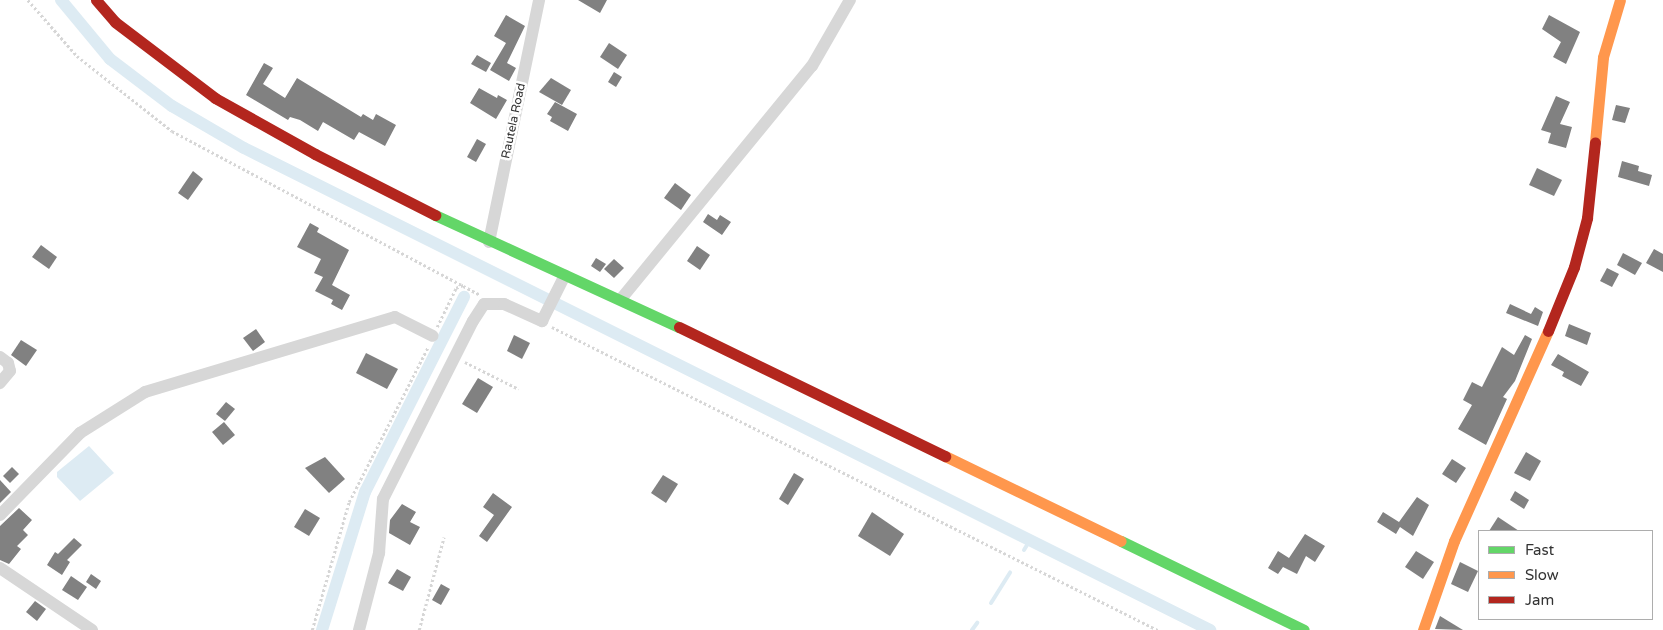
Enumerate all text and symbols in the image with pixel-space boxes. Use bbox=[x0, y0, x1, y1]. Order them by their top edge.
street label: Rautela Road bbox=[499, 82, 529, 160]
legend bbox=[1478, 530, 1653, 620]
text: Fast bbox=[1525, 541, 1554, 559]
text: Slow bbox=[1525, 566, 1559, 584]
text: Jam bbox=[1525, 591, 1554, 609]

